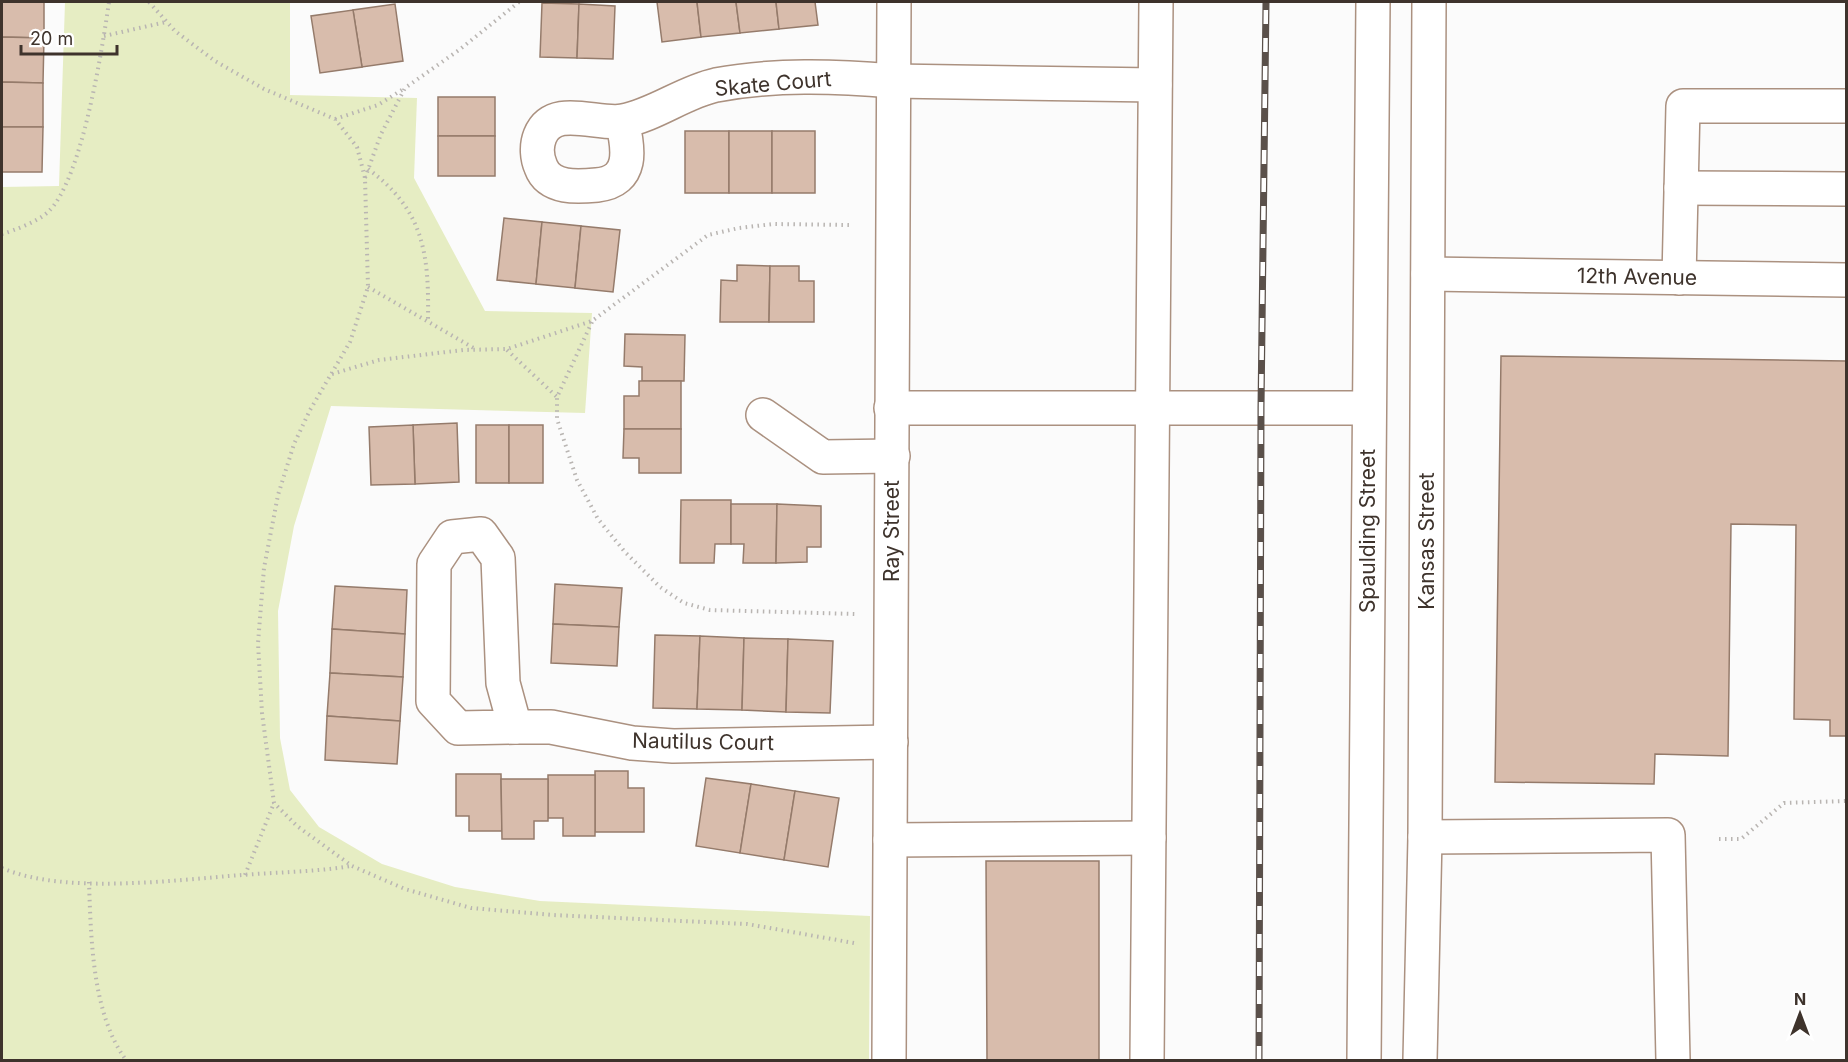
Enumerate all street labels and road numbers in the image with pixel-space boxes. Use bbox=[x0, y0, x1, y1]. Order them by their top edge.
street label: Skate Court bbox=[714, 66, 832, 101]
street label: 12th Avenue bbox=[1577, 263, 1697, 290]
street label: Spaulding Street bbox=[1355, 449, 1380, 613]
street label: Kansas Street bbox=[1414, 472, 1439, 610]
street label: Ray Street bbox=[879, 480, 904, 582]
street label: Nautilus Court bbox=[632, 728, 774, 755]

